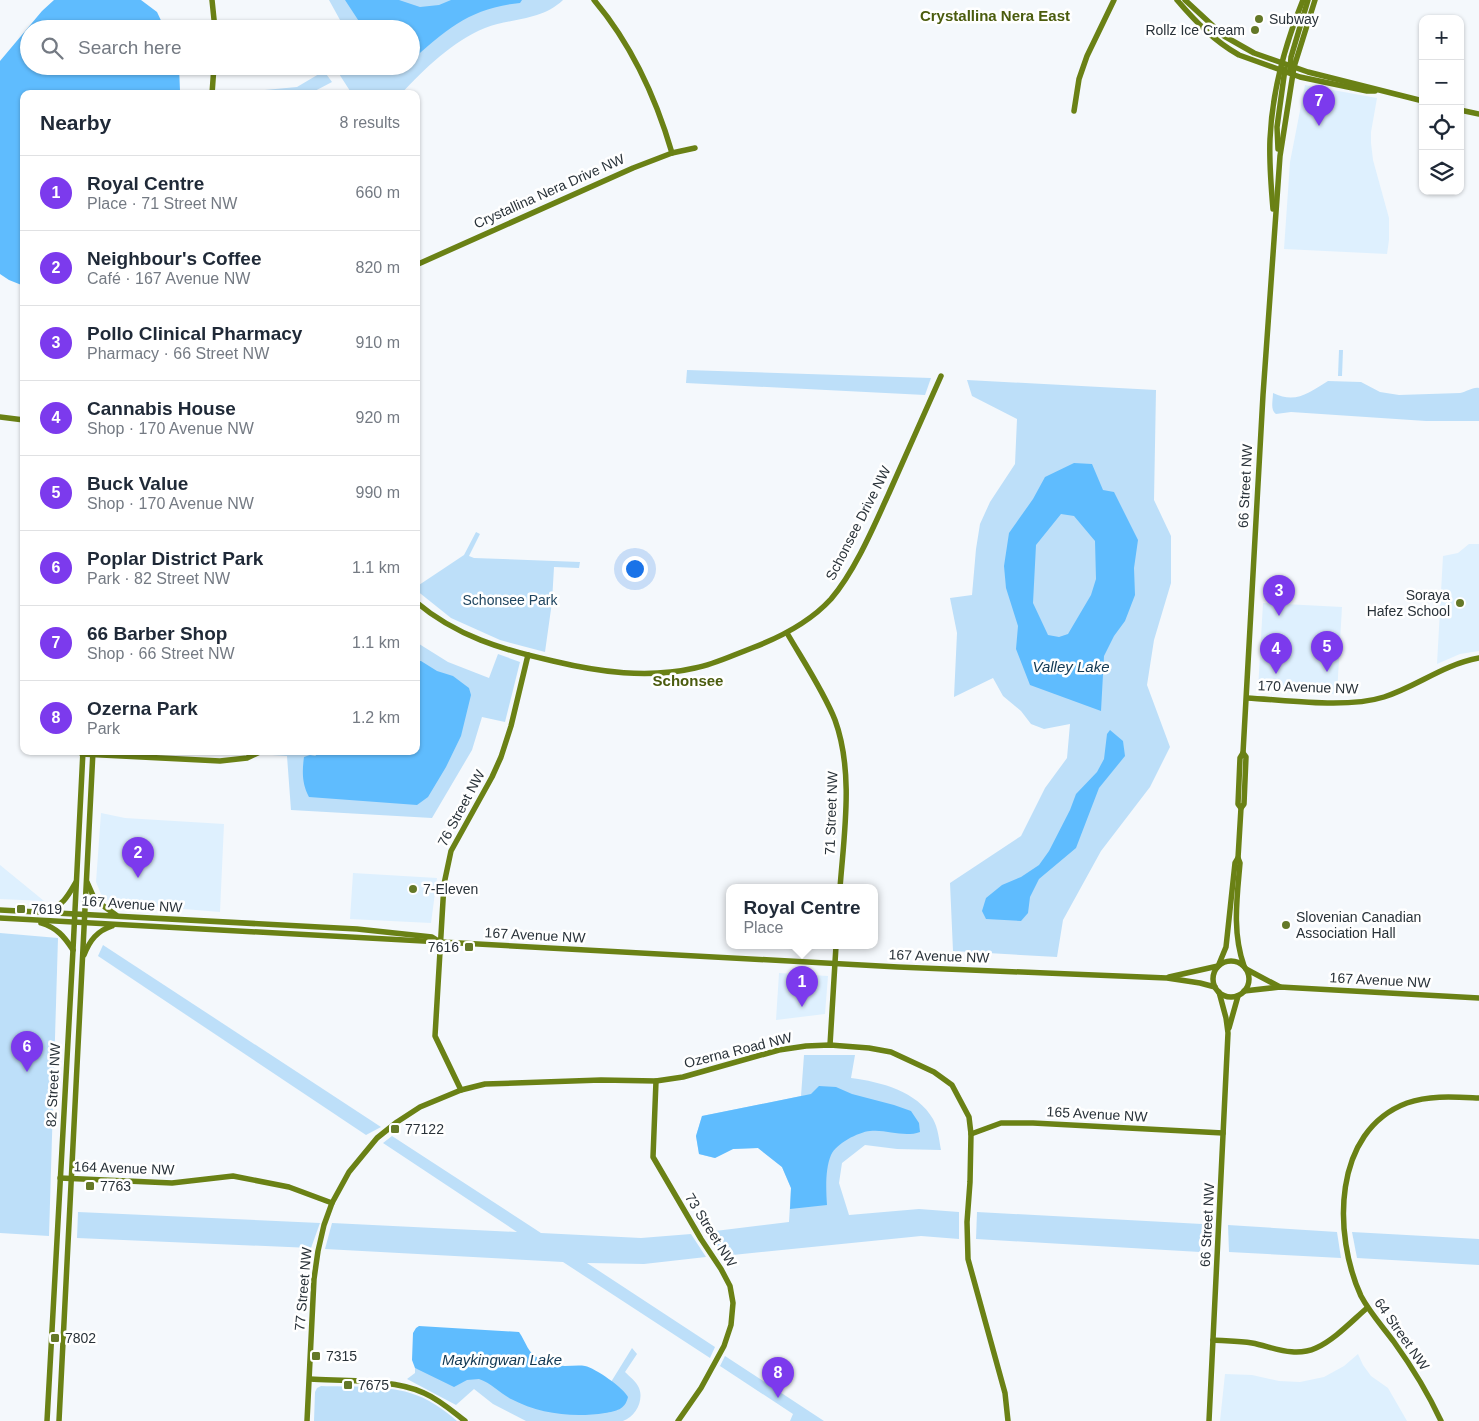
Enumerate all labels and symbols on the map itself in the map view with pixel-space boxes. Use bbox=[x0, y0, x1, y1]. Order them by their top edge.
district label: Crystallina Nera East bbox=[920, 7, 1070, 24]
place label: Subway bbox=[1269, 11, 1319, 27]
marker: Subway bbox=[1253, 13, 1265, 25]
place label: Rollz Ice Cream bbox=[1145, 22, 1245, 38]
marker: Rollz Ice Cream bbox=[1249, 24, 1261, 36]
pin: 7 bbox=[1303, 85, 1335, 126]
street label: Crystallina Nera Drive NW bbox=[471, 150, 628, 232]
street label: 66 Street NW bbox=[1235, 443, 1255, 528]
street label: Schonsee Drive NW bbox=[822, 463, 894, 583]
your location bbox=[622, 556, 648, 582]
pin: 3 bbox=[1263, 575, 1295, 616]
place label: Soraya Hafez School bbox=[1367, 587, 1450, 619]
park label: Schonsee Park bbox=[463, 592, 558, 608]
marker: Soraya Hafez School bbox=[1454, 597, 1466, 609]
pin: 5 bbox=[1311, 631, 1343, 672]
pin: 4 bbox=[1260, 633, 1292, 674]
water label: Valley Lake bbox=[1033, 658, 1110, 675]
district label: Schonsee bbox=[653, 672, 723, 689]
street label: 170 Avenue NW bbox=[1257, 677, 1359, 697]
street label: 76 Street NW bbox=[434, 766, 488, 849]
street label: 71 Street NW bbox=[822, 770, 840, 855]
pin: 2 bbox=[122, 837, 154, 878]
place label: 7-Eleven bbox=[423, 881, 478, 897]
marker: 7-Eleven bbox=[407, 883, 419, 895]
street label: 167 Avenue NW bbox=[81, 892, 184, 916]
place label: 7619 bbox=[31, 901, 62, 917]
marker: 7619 bbox=[15, 903, 27, 915]
place label: Slovenian Canadian Association Hall bbox=[1296, 909, 1421, 941]
marker: Slovenian Canadian Association Hall bbox=[1280, 919, 1292, 931]
street label: 167 Avenue NW bbox=[484, 924, 587, 946]
place label: 7616 bbox=[428, 939, 459, 955]
marker: 7616 bbox=[463, 941, 475, 953]
street label: 167 Avenue NW bbox=[888, 946, 990, 966]
pin: 1 bbox=[786, 966, 818, 1007]
street label: 167 Avenue NW bbox=[1329, 969, 1432, 991]
street label: Ozerna Road NW bbox=[682, 1029, 794, 1071]
pin: 6 bbox=[11, 1031, 43, 1072]
street label: 82 Street NW bbox=[43, 1042, 63, 1127]
street label: 165 Avenue NW bbox=[1046, 1103, 1149, 1125]
place label: 77122 bbox=[405, 1121, 444, 1137]
marker: 77122 bbox=[389, 1123, 401, 1135]
street label: 164 Avenue NW bbox=[73, 1158, 175, 1178]
place label: 7763 bbox=[100, 1178, 131, 1194]
marker: 7763 bbox=[84, 1180, 96, 1192]
street label: 66 Street NW bbox=[1197, 1182, 1217, 1267]
street label: 73 Street NW bbox=[682, 1190, 740, 1271]
street label: 77 Street NW bbox=[291, 1246, 315, 1332]
street label: 64 Street NW bbox=[1371, 1295, 1433, 1374]
place label: 7802 bbox=[65, 1330, 96, 1346]
marker: 7802 bbox=[49, 1332, 61, 1344]
place label: 7315 bbox=[326, 1348, 357, 1364]
marker: 7315 bbox=[310, 1350, 322, 1362]
water label: Maykingwan Lake bbox=[442, 1351, 562, 1368]
pin: 8 bbox=[762, 1357, 794, 1398]
place label: 7675 bbox=[358, 1377, 389, 1393]
marker: 7675 bbox=[342, 1379, 354, 1391]

